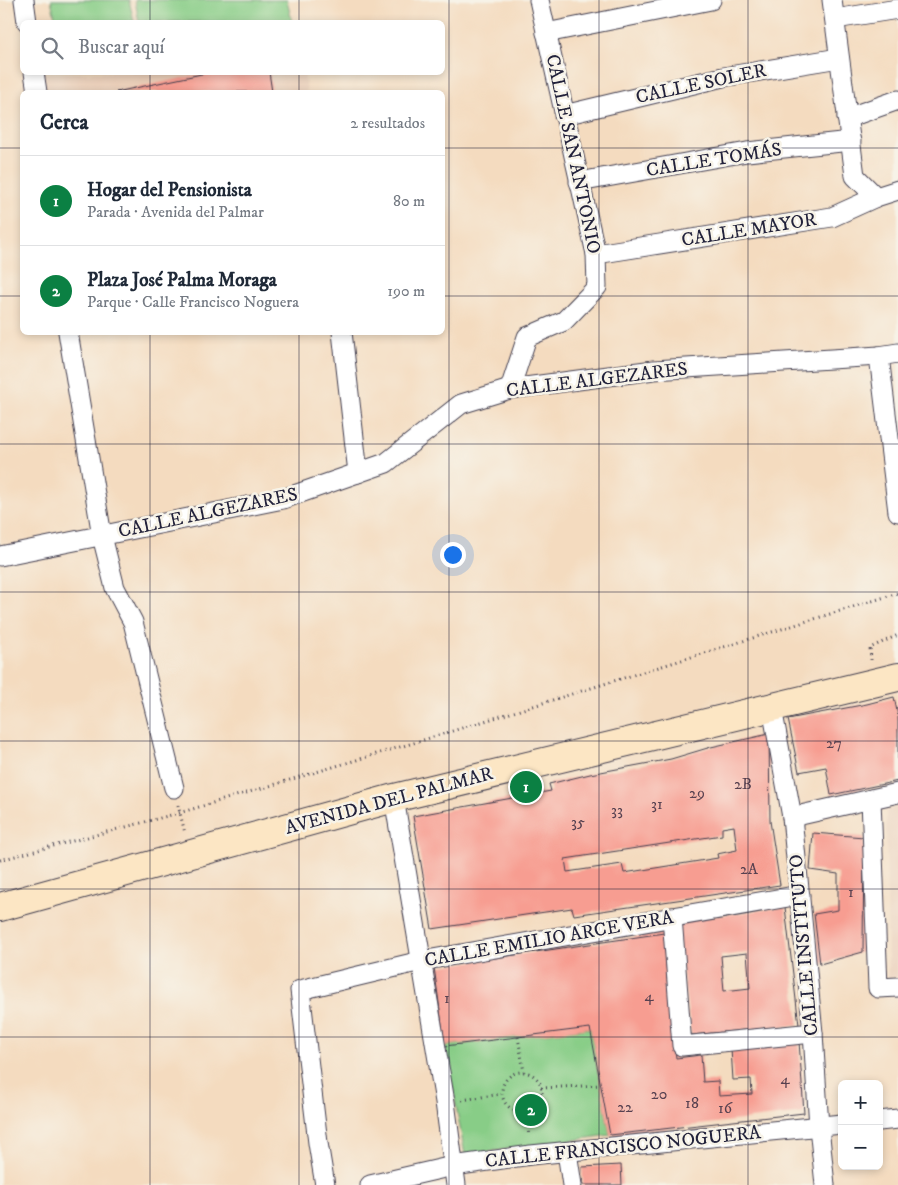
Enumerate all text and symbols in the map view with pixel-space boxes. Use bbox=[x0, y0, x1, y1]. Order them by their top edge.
search box bbox=[20, 20, 445, 75]
icon: search bbox=[38, 34, 66, 62]
text: Buscar aquí bbox=[78, 36, 164, 59]
street label: CALLE SAN ANTONIO bbox=[541, 52, 605, 256]
street label: CALLE SOLER bbox=[634, 59, 769, 109]
text: Cerca bbox=[40, 110, 88, 136]
text: 2 resultados bbox=[350, 113, 425, 133]
street label: CALLE TOMÁS bbox=[644, 136, 783, 182]
text: Hogar del Pensionista bbox=[87, 179, 252, 202]
text: 1 bbox=[53, 191, 59, 211]
text: 80 m bbox=[393, 191, 425, 211]
text: Parada · Avenida del Palmar bbox=[87, 202, 264, 222]
street label: CALLE MAYOR bbox=[680, 208, 818, 252]
text: Plaza José Palma Moraga bbox=[87, 269, 277, 292]
text: 2 bbox=[52, 281, 60, 301]
text: 190 m bbox=[387, 281, 425, 301]
text: Parque · Calle Francisco Noguera bbox=[87, 292, 299, 312]
street label: CALLE ALGEZARES bbox=[505, 357, 689, 403]
street label: CALLE ALGEZARES bbox=[116, 483, 300, 543]
your location bbox=[440, 542, 466, 568]
house number: 27 bbox=[826, 733, 842, 753]
street label: AVENIDA DEL PALMAR bbox=[283, 762, 496, 840]
pin: 1 bbox=[510, 768, 542, 806]
house number: 2B bbox=[734, 774, 752, 794]
house number: 29 bbox=[689, 783, 705, 803]
house number: 31 bbox=[651, 794, 663, 814]
house number: 33 bbox=[611, 800, 623, 820]
house number: 35 bbox=[571, 812, 585, 832]
street label: CALLE INSTITUTO bbox=[785, 853, 823, 1037]
house number: 2A bbox=[740, 859, 759, 879]
house number: 1 bbox=[848, 882, 854, 902]
street label: CALLE EMILIO ARCE VERA bbox=[423, 906, 676, 972]
house number: 4 bbox=[644, 986, 654, 1006]
house number: 1 bbox=[444, 988, 450, 1008]
house number: 4 bbox=[780, 1069, 790, 1089]
map controls bbox=[838, 1080, 883, 1170]
button: + bbox=[838, 1080, 883, 1125]
house number: 20 bbox=[651, 1084, 667, 1104]
pin: 2 bbox=[515, 1091, 547, 1129]
house number: 18 bbox=[685, 1093, 699, 1113]
house number: 22 bbox=[617, 1097, 633, 1117]
house number: 16 bbox=[718, 1098, 733, 1118]
street label: CALLE FRANCISCO NOGUERA bbox=[484, 1121, 763, 1173]
button: − bbox=[838, 1125, 883, 1170]

